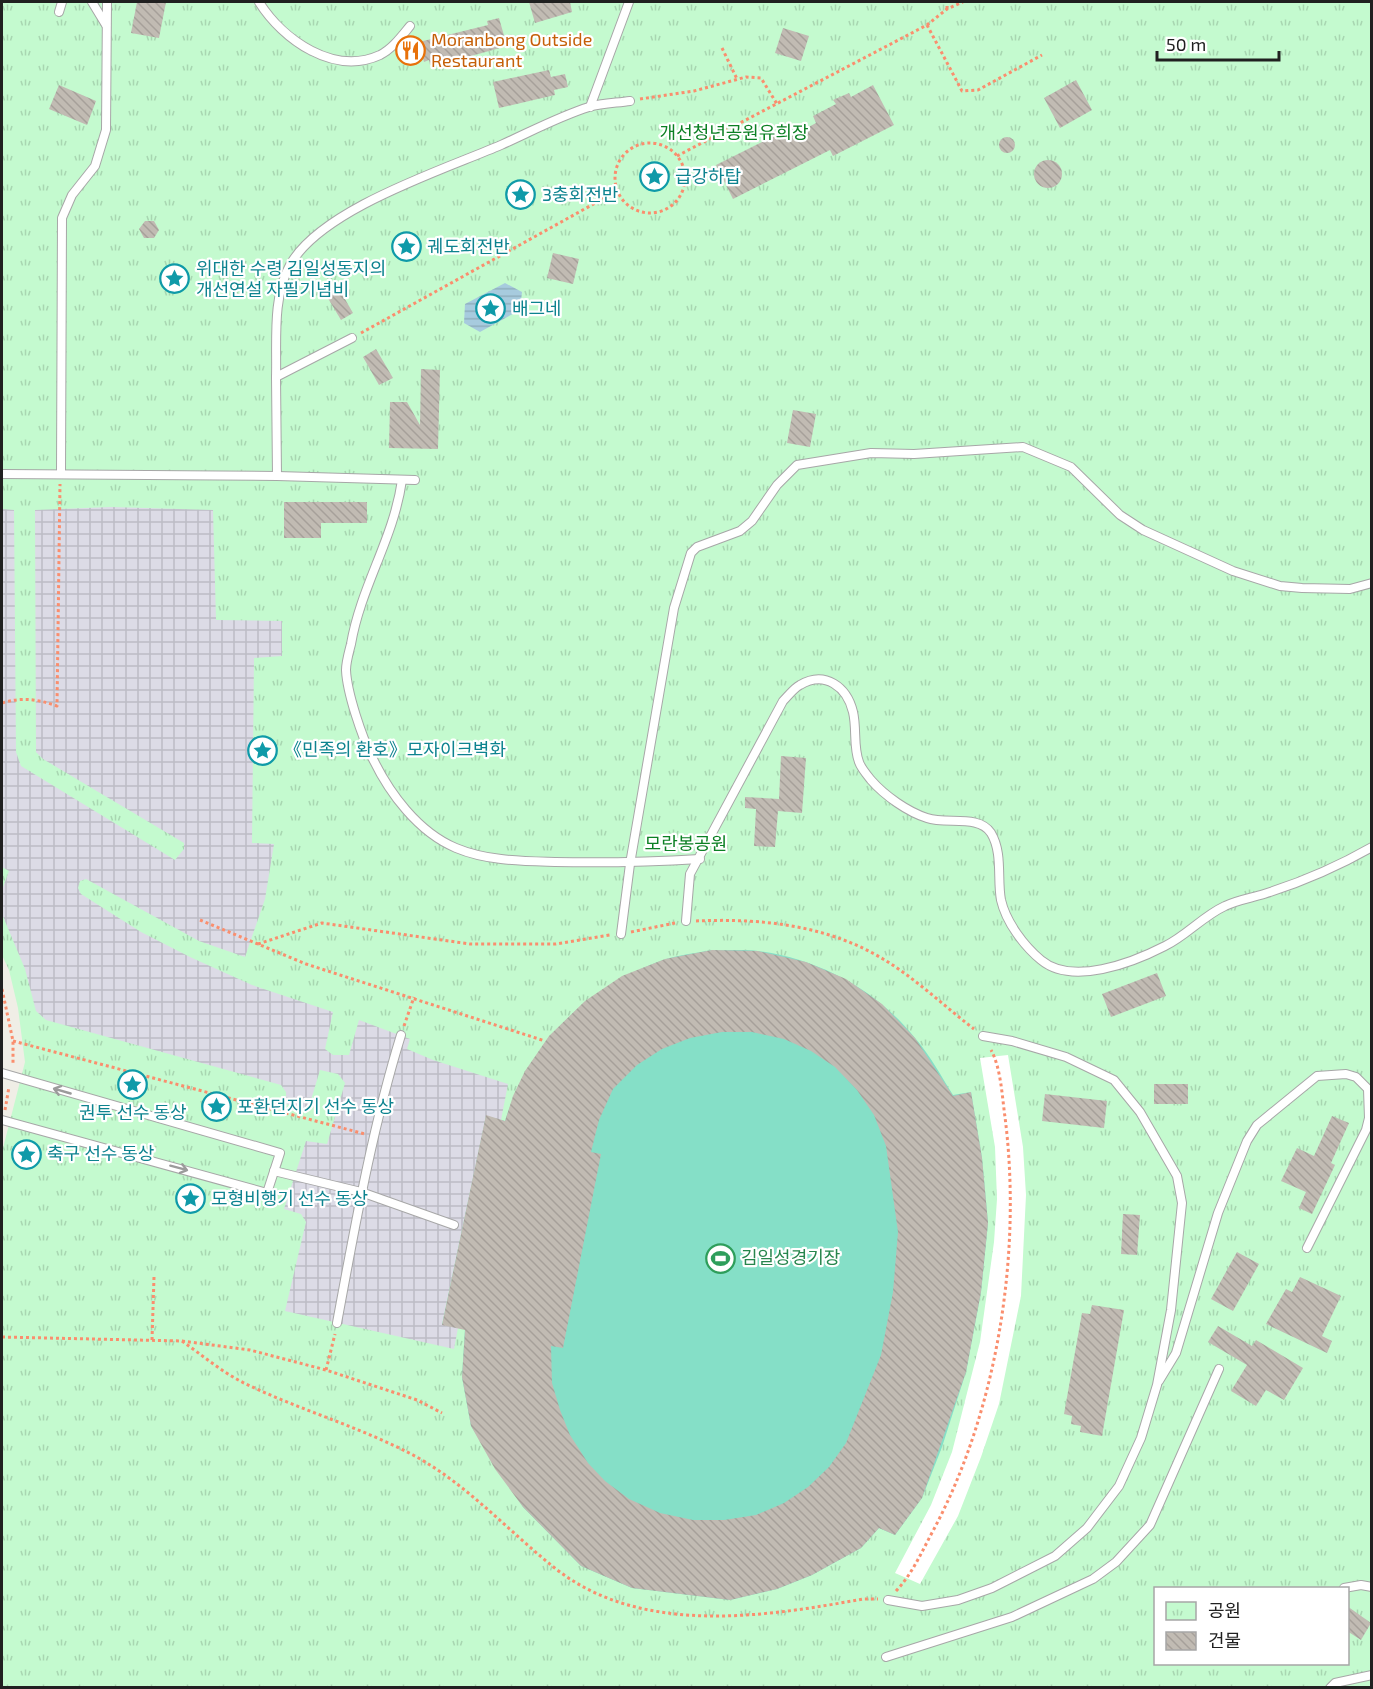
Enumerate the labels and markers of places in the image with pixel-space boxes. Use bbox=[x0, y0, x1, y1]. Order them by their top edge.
place label: Moranbong Outside Restaurant bbox=[431, 28, 592, 71]
restaurant icon: Moranbong Outside Restaurant bbox=[394, 34, 426, 66]
place icon: 급강하탑 bbox=[638, 161, 670, 193]
place label: 급강하탑 bbox=[675, 165, 741, 187]
place icon: 3충회전반 bbox=[505, 179, 537, 211]
place label: 3충회전반 bbox=[542, 183, 618, 205]
place icon: 궤도회전반 bbox=[390, 231, 422, 263]
place label: 궤도회전반 bbox=[427, 235, 510, 257]
place label: 위대한 수령 김일성동지의 개선연설 자필기념비 bbox=[196, 257, 386, 300]
place icon: 위대한 수령 김일성동지의 개선연설 자필기념비 bbox=[159, 263, 191, 295]
place icon: 배그네 bbox=[475, 293, 507, 325]
place label: 배그네 bbox=[512, 297, 562, 319]
place icon: 《민족의 환호》모자이크벽화 bbox=[247, 734, 279, 766]
place label: 《민족의 환호》모자이크벽화 bbox=[284, 738, 506, 760]
place icon: 권투 선수 동상 bbox=[117, 1068, 149, 1100]
place icon: 포환던지기 선수 동상 bbox=[200, 1091, 232, 1123]
place label: 포환던지기 선수 동상 bbox=[237, 1095, 394, 1117]
place label: 권투 선수 동상 bbox=[79, 1101, 187, 1123]
place icon: 축구 선수 동상 bbox=[10, 1138, 42, 1170]
place label: 축구 선수 동상 bbox=[47, 1142, 154, 1164]
place icon: 모형비행기 선수 동상 bbox=[174, 1183, 206, 1215]
place label: 모형비행기 선수 동상 bbox=[211, 1187, 368, 1209]
sports icon: 김일성경기장 bbox=[704, 1242, 736, 1274]
place label: 김일성경기장 bbox=[741, 1246, 840, 1268]

